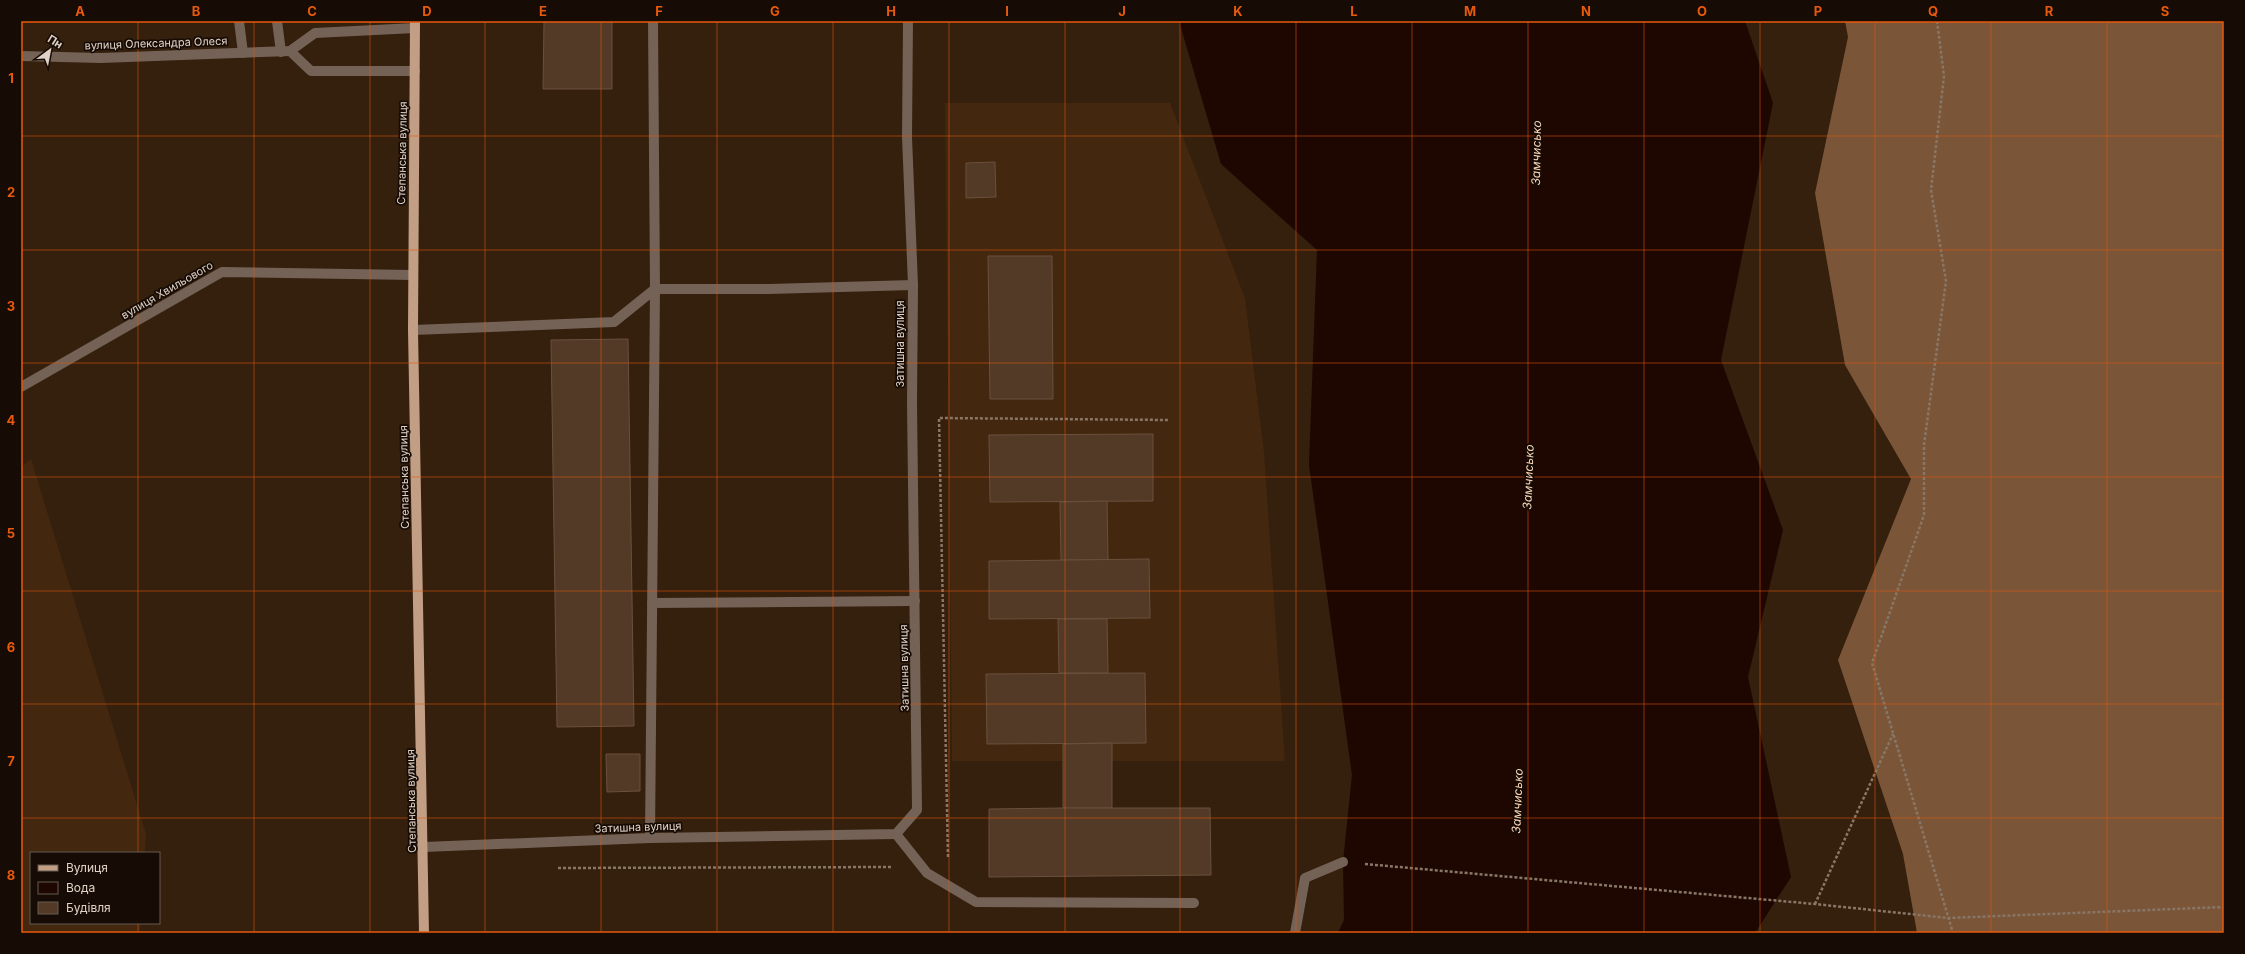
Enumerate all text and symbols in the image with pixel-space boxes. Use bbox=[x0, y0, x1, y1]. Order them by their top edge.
text: A bbox=[75, 3, 85, 19]
text: B bbox=[192, 3, 201, 19]
text: C bbox=[307, 3, 317, 19]
text: D bbox=[422, 3, 432, 19]
text: E bbox=[539, 3, 547, 19]
text: F bbox=[655, 3, 663, 19]
text: G bbox=[770, 3, 780, 19]
text: H bbox=[886, 3, 896, 19]
text: I bbox=[1005, 3, 1009, 19]
text: J bbox=[1118, 3, 1126, 19]
text: K bbox=[1233, 3, 1243, 19]
text: L bbox=[1350, 3, 1358, 19]
text: M bbox=[1464, 3, 1476, 19]
text: N bbox=[1581, 3, 1591, 19]
text: O bbox=[1697, 3, 1707, 19]
text: P bbox=[1814, 3, 1822, 19]
text: Q bbox=[1928, 3, 1938, 19]
text: R bbox=[2045, 3, 2054, 19]
text: S bbox=[2161, 3, 2169, 19]
north arrow bbox=[30, 30, 70, 70]
text: Пн bbox=[45, 32, 66, 52]
street label: вулиця Олександра Олеся bbox=[84, 34, 228, 52]
text: 1 bbox=[8, 70, 14, 86]
street label: Степанська вулиця bbox=[394, 101, 410, 205]
water label: Замчисько bbox=[1528, 120, 1544, 186]
text: 2 bbox=[7, 184, 15, 200]
street label: вулиця Хвильового bbox=[119, 258, 216, 322]
text: 3 bbox=[7, 298, 15, 314]
street label: Затишна вулиця bbox=[893, 301, 907, 388]
text: 4 bbox=[7, 412, 16, 428]
street label: Степанська вулиця bbox=[396, 425, 412, 529]
water label: Замчисько bbox=[1519, 444, 1537, 510]
text: 5 bbox=[7, 525, 15, 541]
street label: Затишна вулиця bbox=[896, 624, 912, 712]
text: 6 bbox=[7, 639, 15, 655]
street label: Степанська вулиця bbox=[403, 749, 419, 853]
text: 7 bbox=[7, 753, 15, 769]
water label: Замчисько bbox=[1508, 768, 1526, 834]
street label: Затишна вулиця bbox=[594, 818, 682, 836]
legend bbox=[30, 852, 160, 924]
text: Вулиця bbox=[66, 860, 108, 875]
text: 8 bbox=[7, 867, 15, 883]
text: Вода bbox=[66, 880, 95, 895]
text: Будівля bbox=[66, 900, 111, 915]

